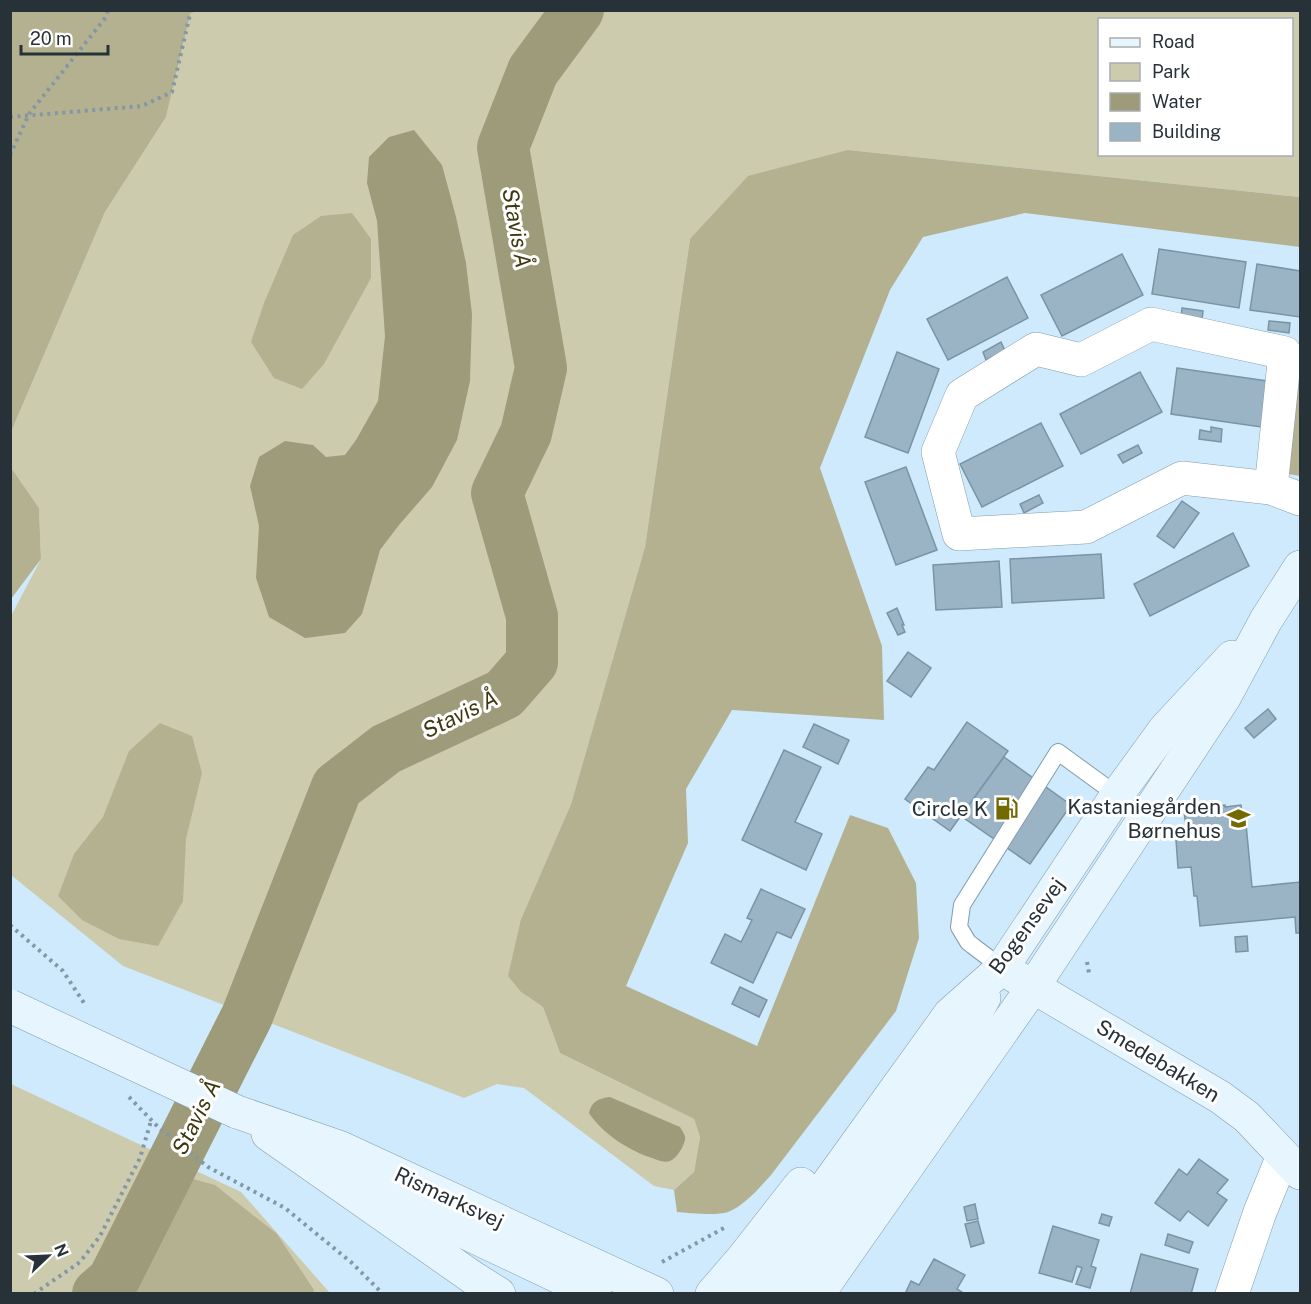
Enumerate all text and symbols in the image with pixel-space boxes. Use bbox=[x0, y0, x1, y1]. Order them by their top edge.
scale bar bbox=[21, 18, 108, 56]
legend bbox=[1098, 18, 1293, 156]
text: 20 m bbox=[30, 28, 72, 49]
text: Road bbox=[1152, 31, 1195, 52]
text: Park bbox=[1152, 61, 1190, 82]
text: Water bbox=[1152, 91, 1202, 112]
text: Building bbox=[1152, 121, 1221, 142]
water label: Stavis Å bbox=[497, 186, 539, 270]
water label: Stavis Å bbox=[417, 683, 502, 743]
place label: Kastaniegården Børnehus bbox=[1067, 794, 1221, 843]
place label: Circle K bbox=[912, 796, 988, 821]
fuel station icon: Circle K bbox=[993, 796, 1019, 822]
school or university icon: Kastaniegården Børnehus bbox=[1226, 806, 1252, 832]
street label: Bogensevej bbox=[983, 873, 1070, 979]
street label: Smedebakken bbox=[1092, 1014, 1225, 1107]
water label: Stavis Å bbox=[164, 1074, 226, 1159]
street label: Rismarksvej bbox=[391, 1161, 508, 1234]
north arrow bbox=[18, 1226, 78, 1286]
text: N bbox=[50, 1241, 73, 1260]

